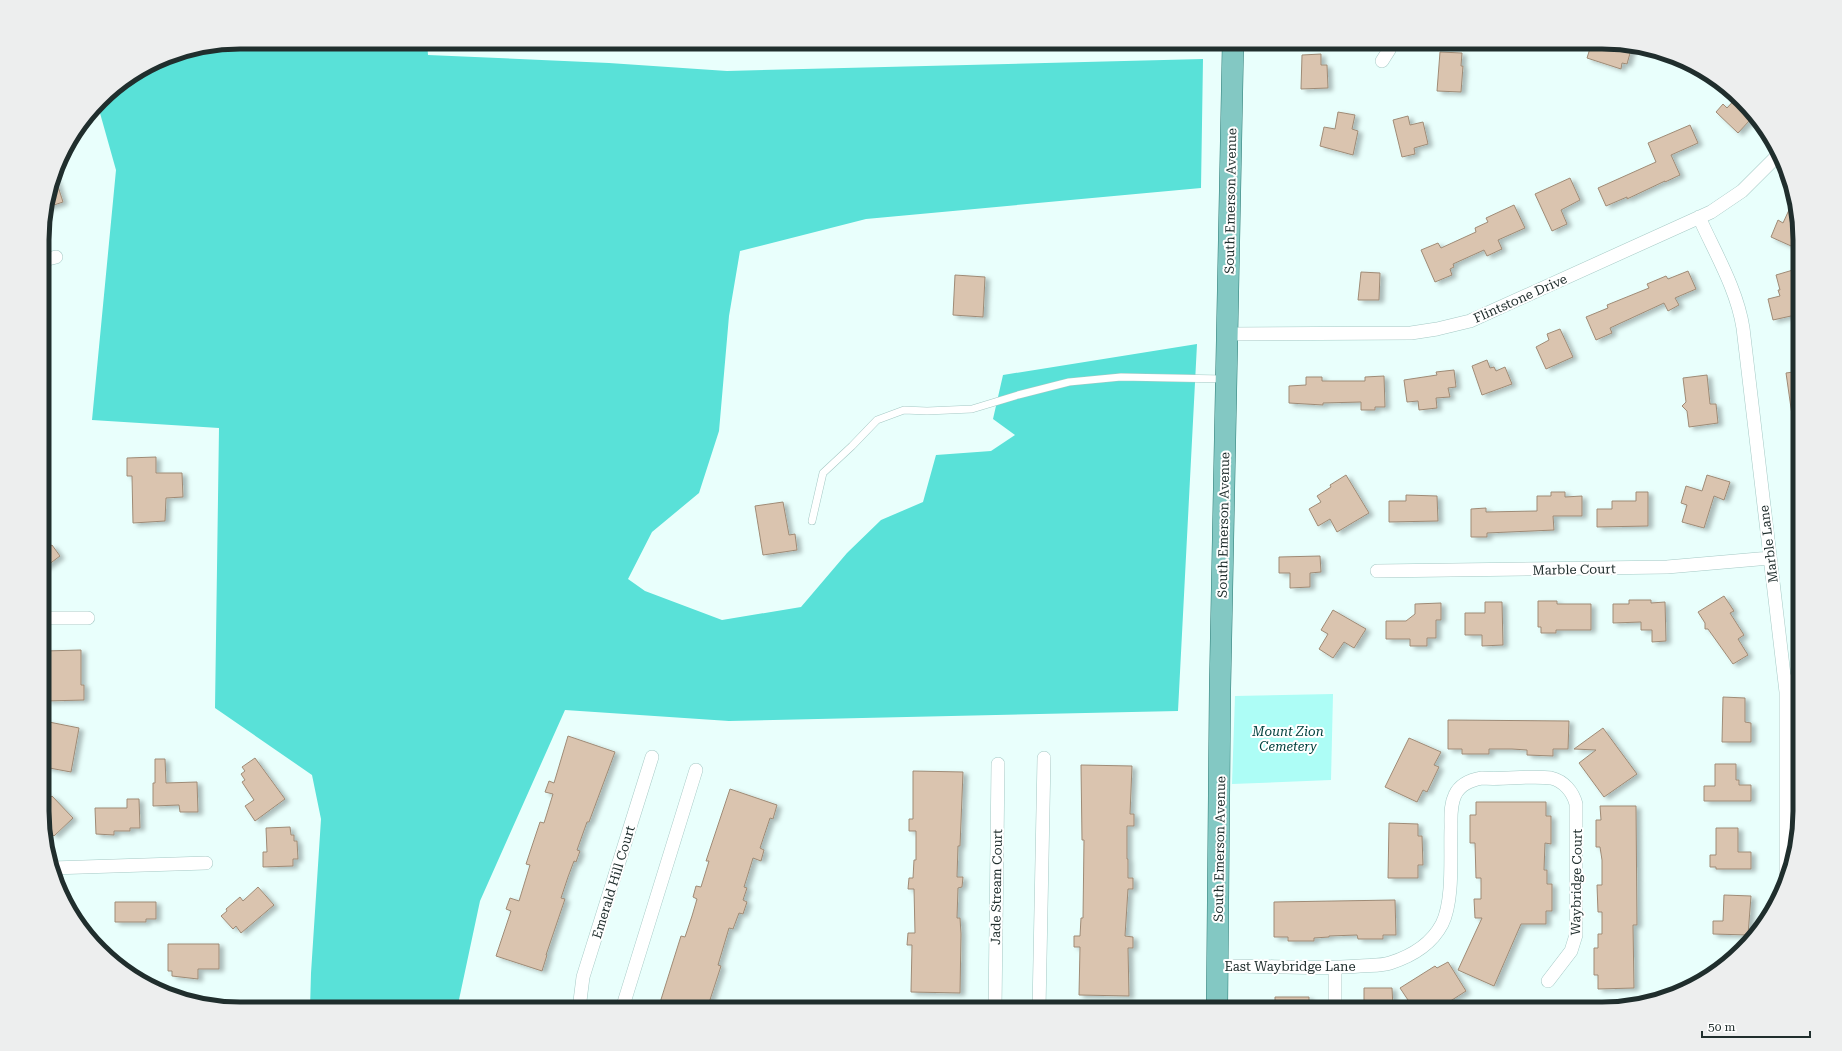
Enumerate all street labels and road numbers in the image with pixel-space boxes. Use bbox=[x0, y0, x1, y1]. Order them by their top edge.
street label: South Emerson Avenue bbox=[1222, 128, 1239, 274]
street label: Flintstone Drive bbox=[1471, 271, 1569, 326]
street label: South Emerson Avenue bbox=[1215, 452, 1232, 598]
street label: Marble Lane bbox=[1756, 504, 1781, 584]
street label: Marble Court bbox=[1532, 561, 1616, 578]
street label: South Emerson Avenue bbox=[1211, 776, 1228, 922]
street label: Emerald Hill Court bbox=[589, 824, 638, 940]
street label: Waybridge Court bbox=[1568, 828, 1585, 935]
street label: Jade Stream Court bbox=[988, 829, 1005, 945]
street label: East Waybridge Lane bbox=[1224, 959, 1356, 974]

